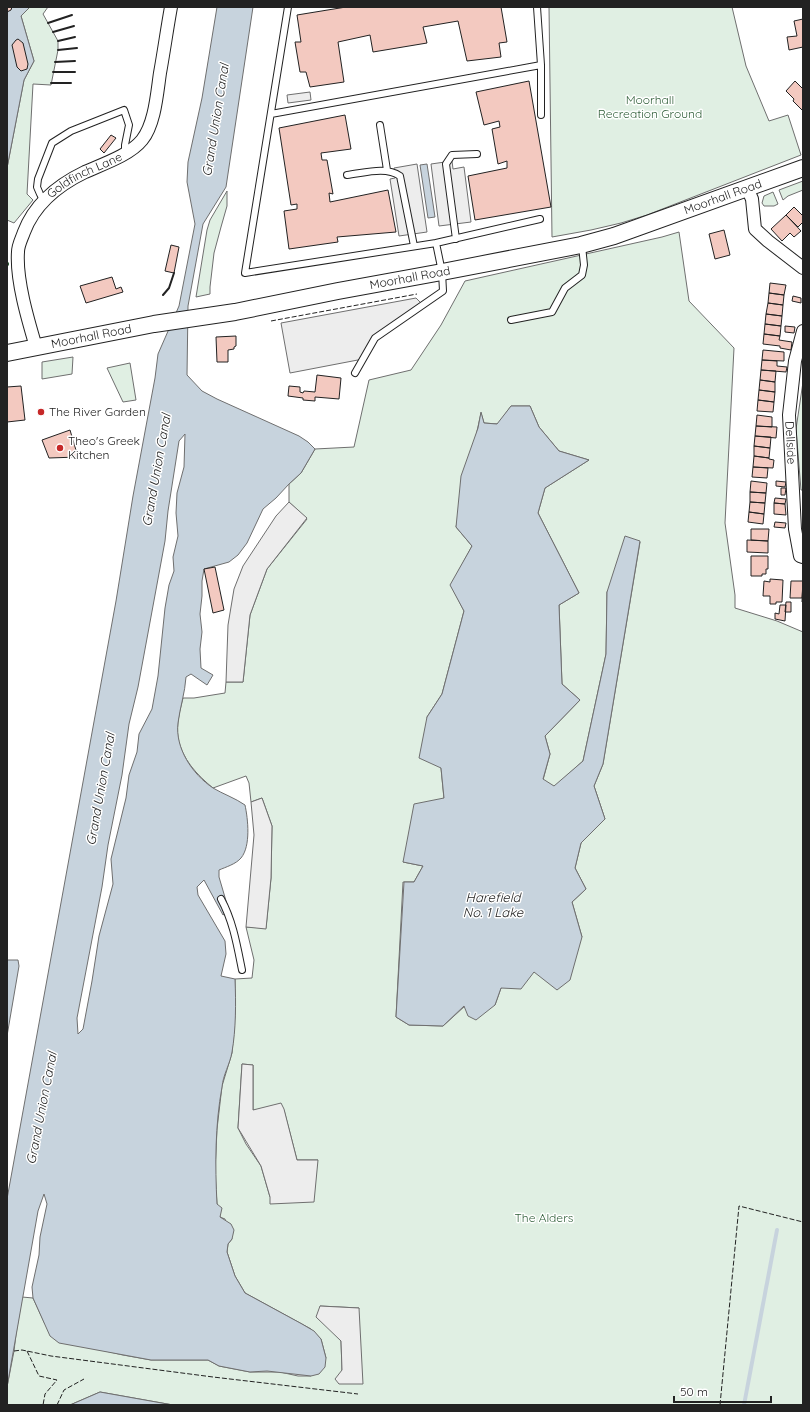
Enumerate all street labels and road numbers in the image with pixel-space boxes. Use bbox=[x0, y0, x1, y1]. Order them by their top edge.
street label: Goldfinch Lane bbox=[44, 149, 125, 201]
street label: Moorhall Road bbox=[682, 175, 764, 217]
street label: Moorhall Road bbox=[368, 263, 452, 292]
street label: Moorhall Road bbox=[50, 321, 133, 351]
street label: Dellside bbox=[782, 421, 800, 465]

